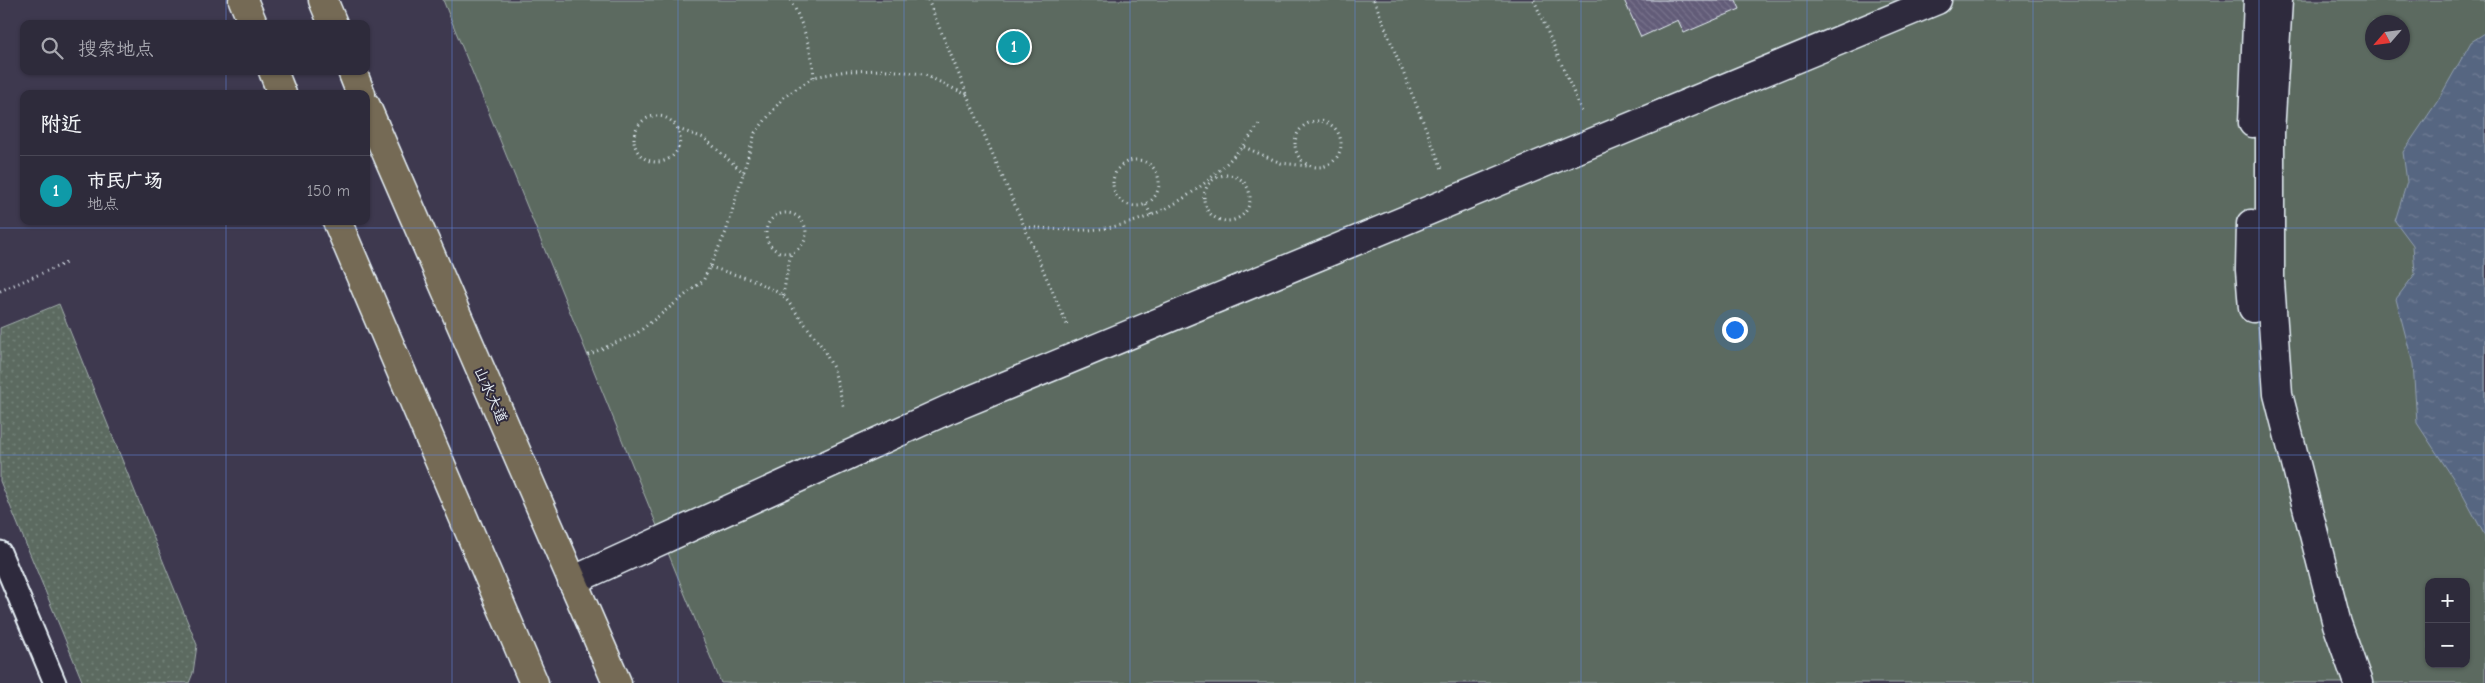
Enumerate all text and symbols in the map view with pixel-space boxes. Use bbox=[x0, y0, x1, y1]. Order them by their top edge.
north arrow bbox=[2365, 15, 2410, 60]
search box bbox=[20, 20, 370, 75]
pin: 1 bbox=[998, 28, 1030, 66]
icon: search bbox=[38, 34, 66, 62]
text: 搜索地点 bbox=[78, 38, 154, 60]
text: 附近 bbox=[40, 112, 82, 136]
text: 市民广场 bbox=[87, 170, 163, 192]
text: 1 bbox=[53, 182, 59, 200]
text: 150 m bbox=[307, 182, 350, 200]
text: 地点 bbox=[87, 195, 119, 213]
your location bbox=[1722, 317, 1748, 343]
street label: 山水大道 bbox=[471, 364, 511, 426]
map controls bbox=[2425, 578, 2470, 668]
button: + bbox=[2425, 578, 2470, 623]
button: − bbox=[2425, 623, 2470, 668]

